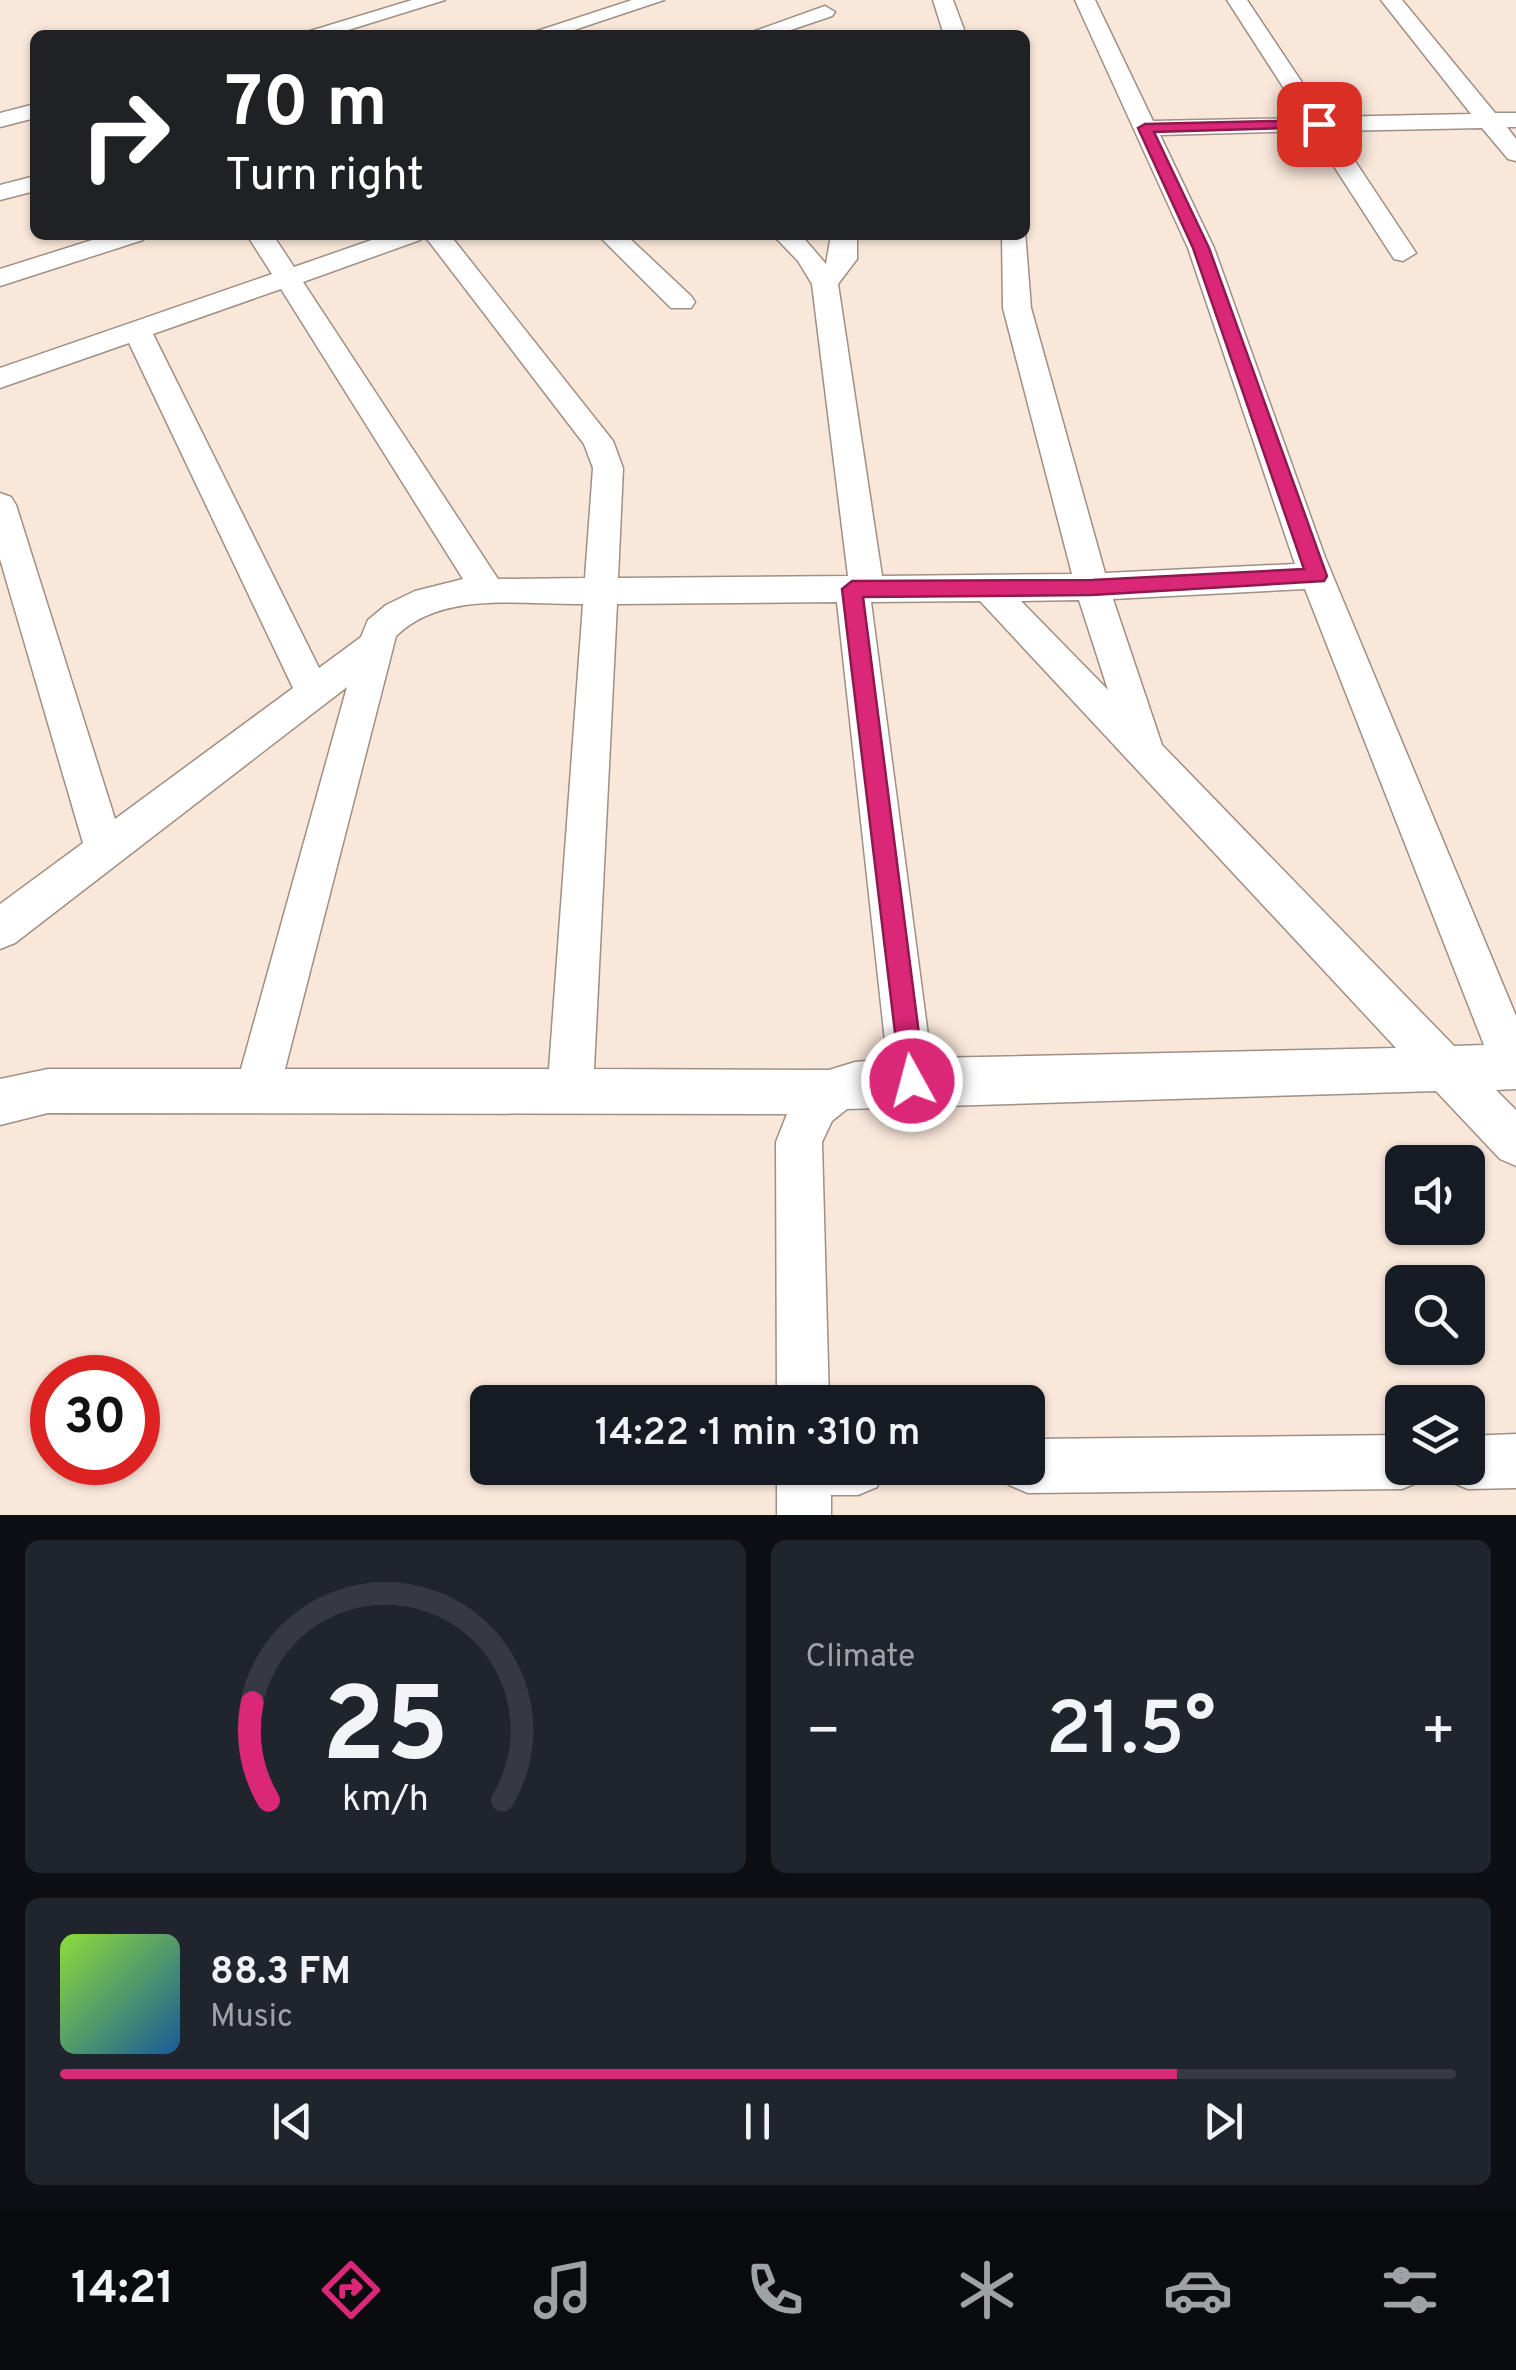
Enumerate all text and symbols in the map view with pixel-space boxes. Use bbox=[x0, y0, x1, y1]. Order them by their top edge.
text: 70 m bbox=[225, 62, 388, 151]
icon: right bbox=[60, 70, 190, 200]
pin bbox=[1277, 82, 1362, 167]
icon: arrive bbox=[1292, 97, 1347, 152]
text: Turn right bbox=[225, 149, 424, 206]
position arrow bbox=[860, 1029, 964, 1133]
map controls bbox=[1385, 1145, 1485, 1485]
button: sound bbox=[1385, 1145, 1485, 1245]
button: search bbox=[1385, 1265, 1485, 1365]
speed limit sign: 30 bbox=[30, 1355, 160, 1485]
button: layers bbox=[1385, 1385, 1485, 1485]
text: 14:22 · 1 min · 310 m bbox=[595, 1410, 920, 1459]
text: Climate bbox=[806, 1638, 915, 1678]
text: 25 bbox=[322, 1666, 449, 1798]
text: 21.5° bbox=[1046, 1686, 1216, 1781]
text: − bbox=[806, 1699, 841, 1769]
text: + bbox=[1421, 1699, 1456, 1769]
text: km/h bbox=[342, 1778, 429, 1824]
text: 88.3 FM bbox=[210, 1949, 351, 1998]
text: Music bbox=[210, 1998, 293, 2038]
icon: previous bbox=[265, 2094, 320, 2149]
icon: pause bbox=[730, 2094, 785, 2149]
icon: next bbox=[1196, 2094, 1251, 2149]
icon: directions bbox=[316, 2255, 386, 2325]
icon: music bbox=[528, 2255, 598, 2325]
icon: phone bbox=[740, 2255, 810, 2325]
icon: climate bbox=[952, 2255, 1022, 2325]
icon: car bbox=[1163, 2255, 1233, 2325]
icon: filters bbox=[1375, 2255, 1445, 2325]
text: 14:21 bbox=[71, 2262, 174, 2319]

